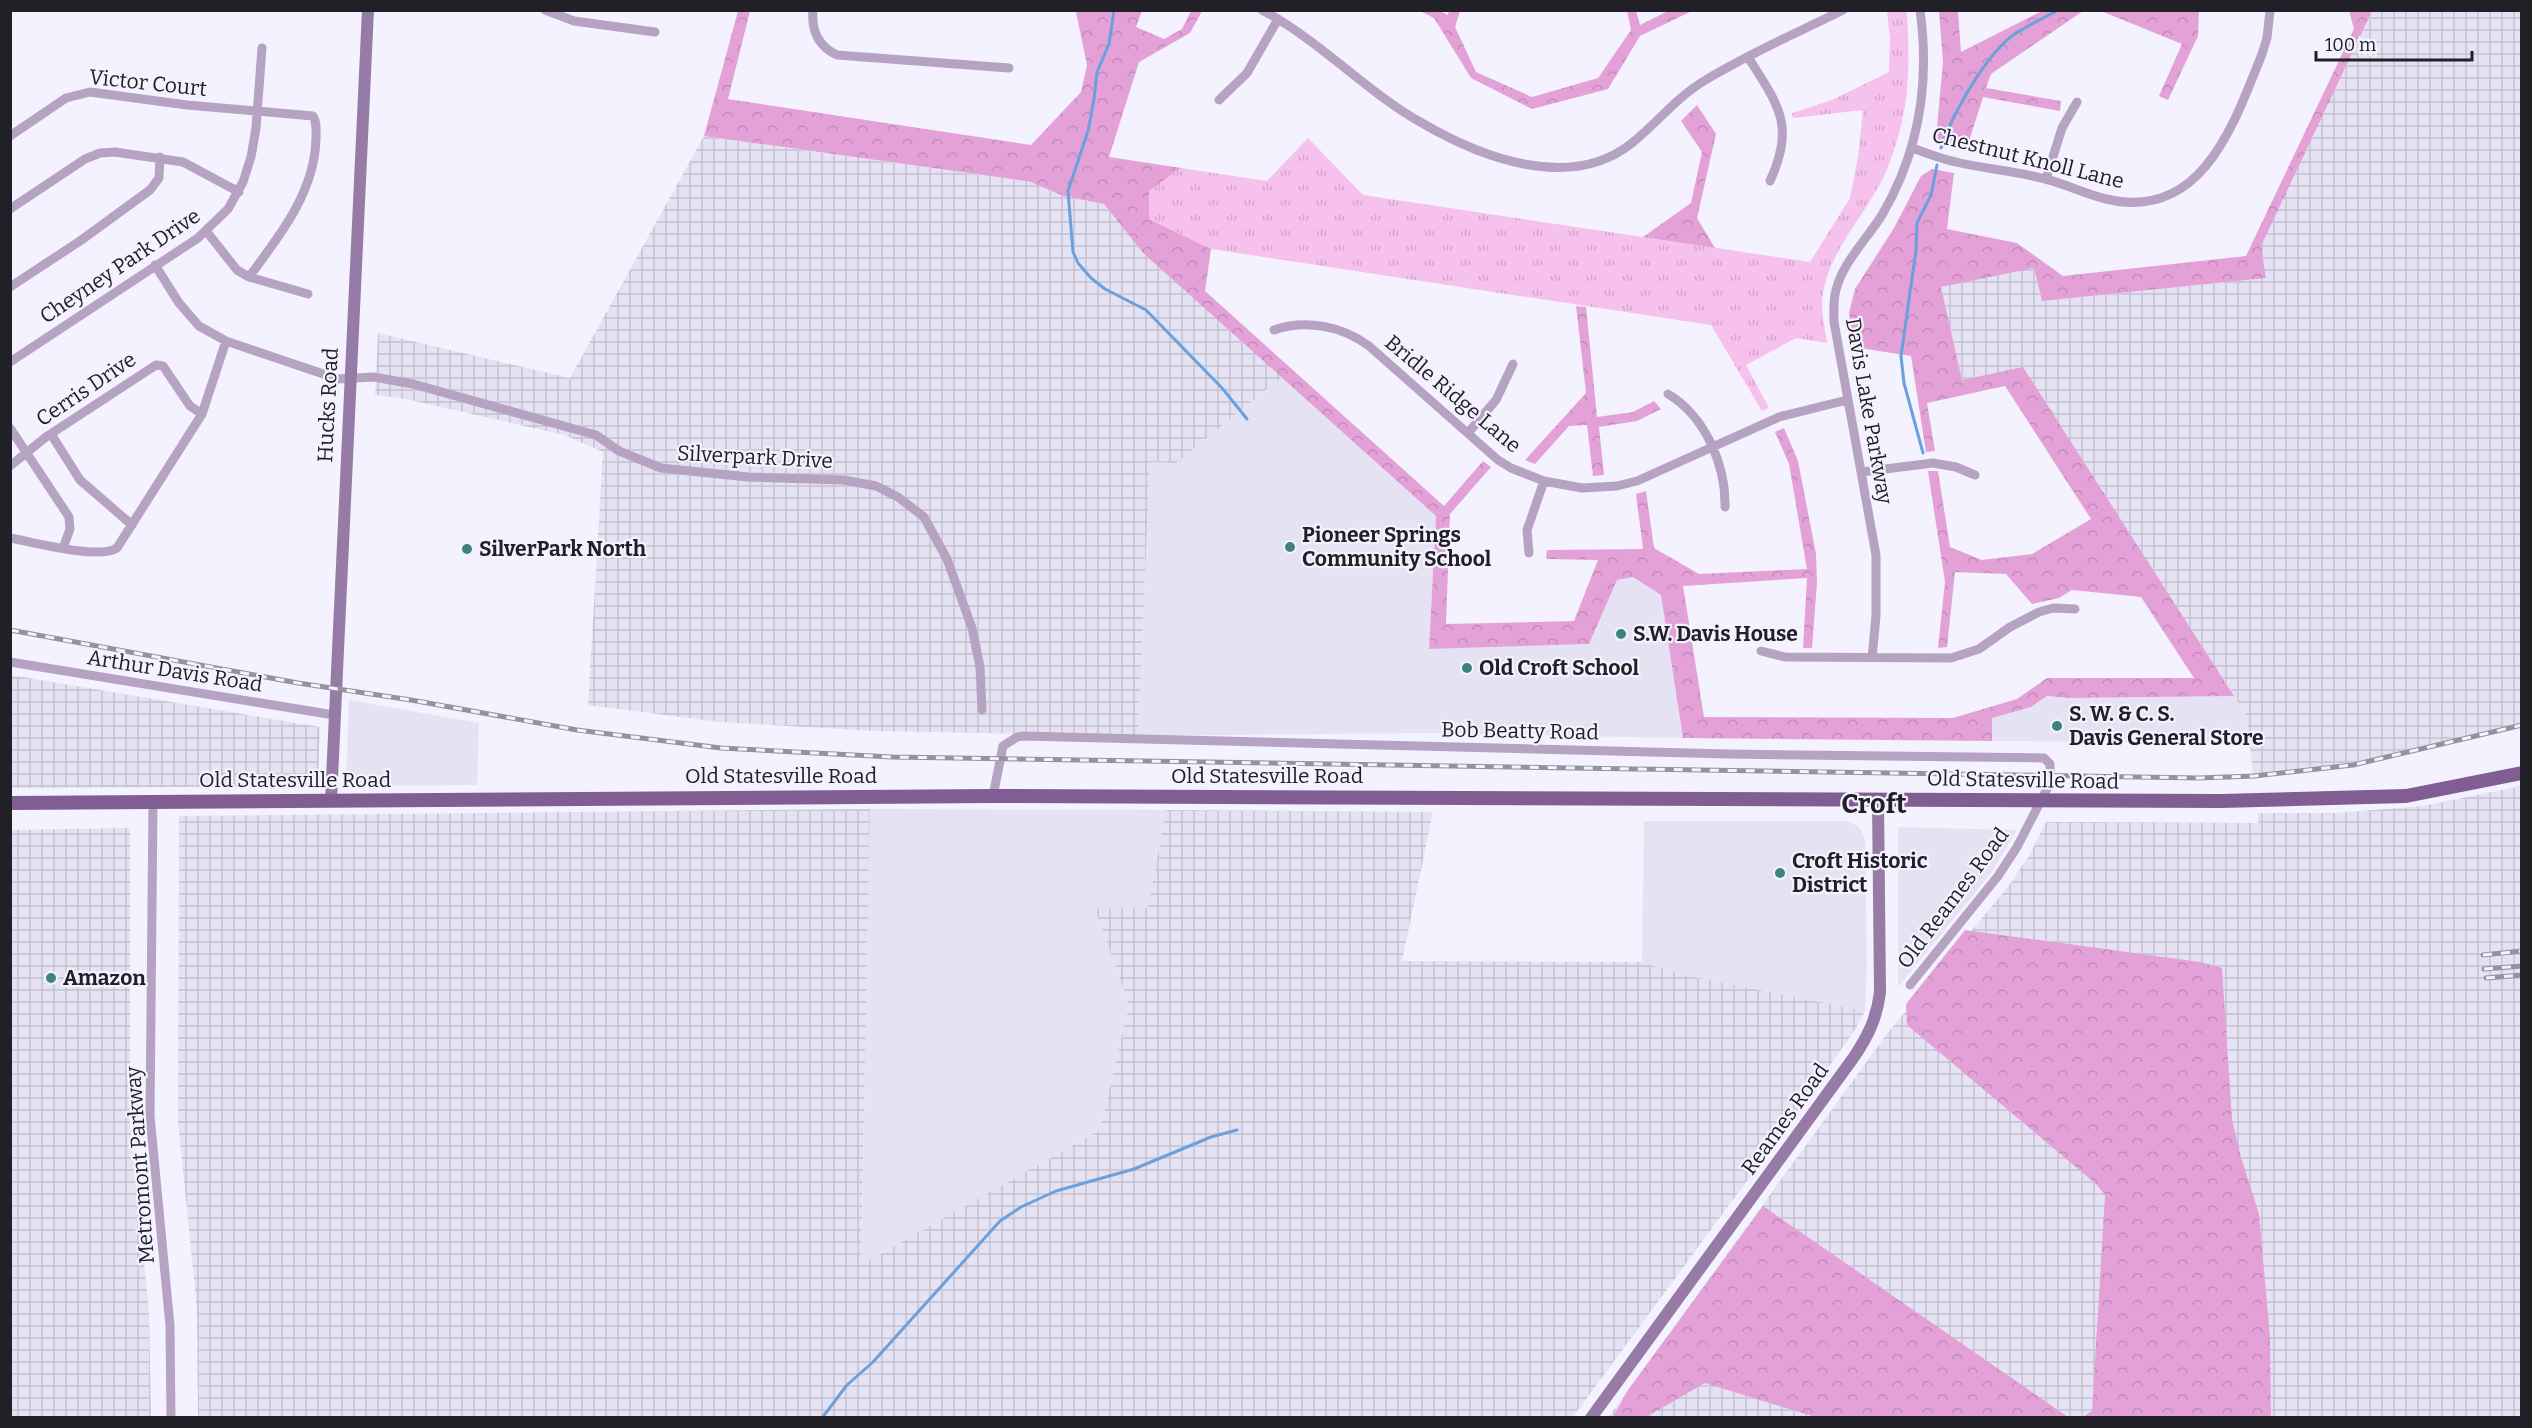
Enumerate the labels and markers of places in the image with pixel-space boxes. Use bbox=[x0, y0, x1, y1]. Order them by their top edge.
place label: Pioneer Springs Community School bbox=[1302, 522, 1492, 572]
place label: SilverPark North bbox=[479, 536, 647, 562]
marker: Pioneer Springs Community School bbox=[1283, 540, 1297, 554]
marker: SilverPark North bbox=[460, 542, 474, 556]
place label: S.W. Davis House bbox=[1633, 621, 1798, 647]
marker: S.W. Davis House bbox=[1614, 627, 1628, 641]
place label: Old Croft School bbox=[1479, 655, 1640, 681]
marker: Old Croft School bbox=[1460, 661, 1474, 675]
place label: S. W. & C. S. Davis General Store bbox=[2069, 701, 2264, 751]
marker: S. W. & C. S. Davis General Store bbox=[2050, 719, 2064, 733]
place label: Croft Historic District bbox=[1792, 848, 1928, 898]
marker: Croft Historic District bbox=[1773, 866, 1787, 880]
place label: Amazon bbox=[63, 965, 146, 991]
marker: Amazon bbox=[44, 971, 58, 985]

